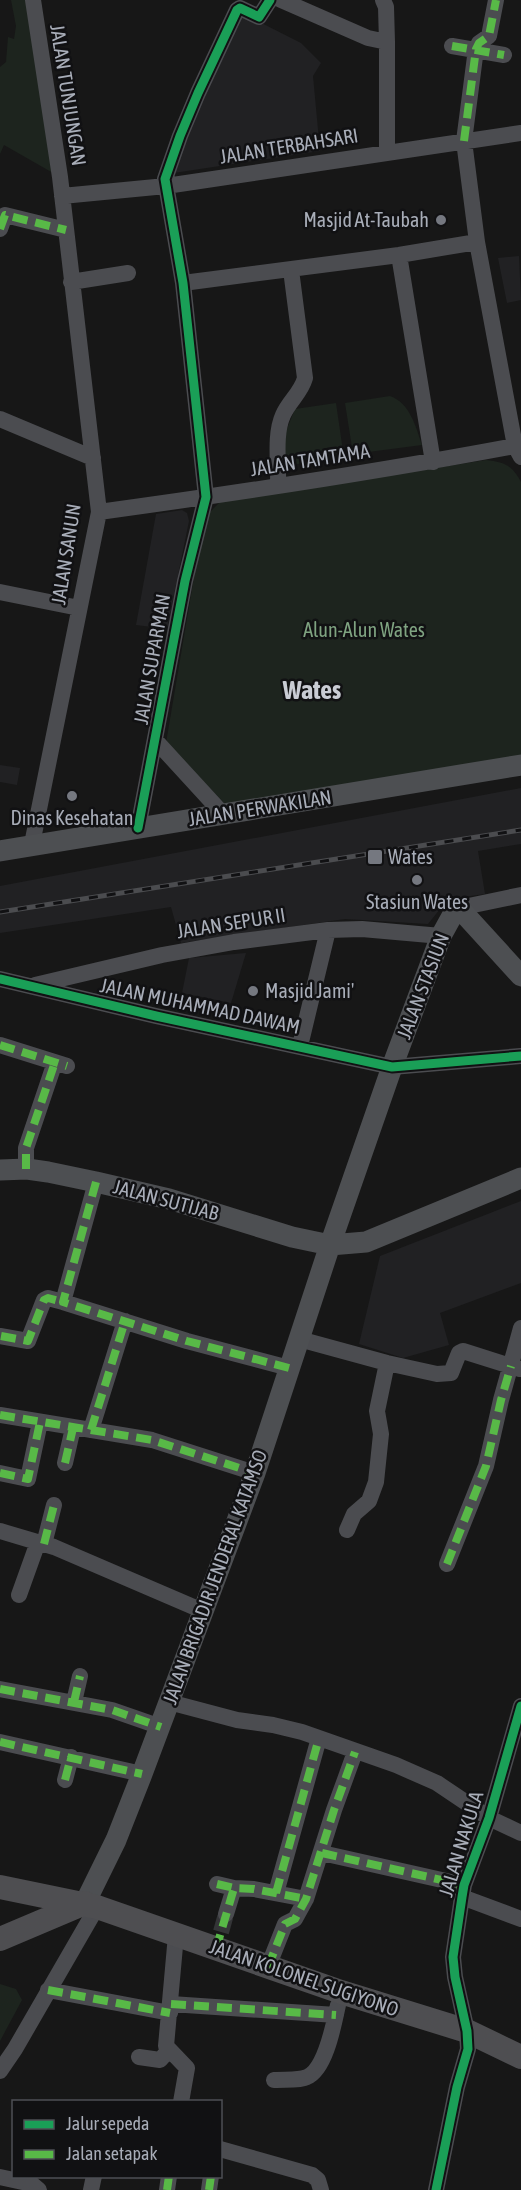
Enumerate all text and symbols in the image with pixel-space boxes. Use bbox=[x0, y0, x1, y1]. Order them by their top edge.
street label: JALAN TUNJUNGAN bbox=[46, 23, 91, 167]
street label: JALAN TERBAHSARI bbox=[218, 123, 360, 168]
place label: Masjid At-Taubah bbox=[303, 208, 429, 231]
marker: Masjid At-Taubah bbox=[434, 213, 448, 227]
street label: JALAN TAMTAMA bbox=[249, 439, 371, 480]
street label: JALAN SANUN bbox=[46, 502, 85, 606]
street label: JALAN SUPARMAN bbox=[129, 592, 174, 726]
park label: Alun-Alun Wates bbox=[303, 618, 425, 641]
district label: Wates bbox=[282, 675, 341, 705]
street label: JALAN PERWAKILAN bbox=[187, 785, 333, 830]
marker: Dinas Kesehatan bbox=[65, 789, 79, 803]
place label: Dinas Kesehatan bbox=[11, 806, 133, 829]
place label: Wates bbox=[388, 845, 433, 868]
marker: Wates bbox=[366, 848, 384, 866]
marker: Stasiun Wates bbox=[410, 873, 424, 887]
place label: Stasiun Wates bbox=[366, 890, 468, 913]
street label: JALAN SEPUR II bbox=[175, 903, 287, 942]
street label: JALAN STASIUN bbox=[392, 930, 453, 1042]
street label: JALAN MUHAMMAD DAWAM bbox=[98, 973, 302, 1038]
place label: Masjid Jami' bbox=[265, 979, 354, 1002]
marker: Masjid Jami' bbox=[246, 984, 260, 998]
street label: JALAN SUTIJAB bbox=[111, 1174, 222, 1225]
street label: JALAN BRIGADIR JENDERAL KATAMSO bbox=[158, 1446, 271, 1707]
street label: JALAN NAKULA bbox=[434, 1788, 488, 1899]
street label: JALAN KOLONEL SUGIYONO bbox=[207, 1934, 402, 2021]
legend bbox=[12, 2100, 222, 2178]
text: Jalur sepeda bbox=[66, 2113, 149, 2134]
text: Jalan setapak bbox=[66, 2143, 157, 2164]

